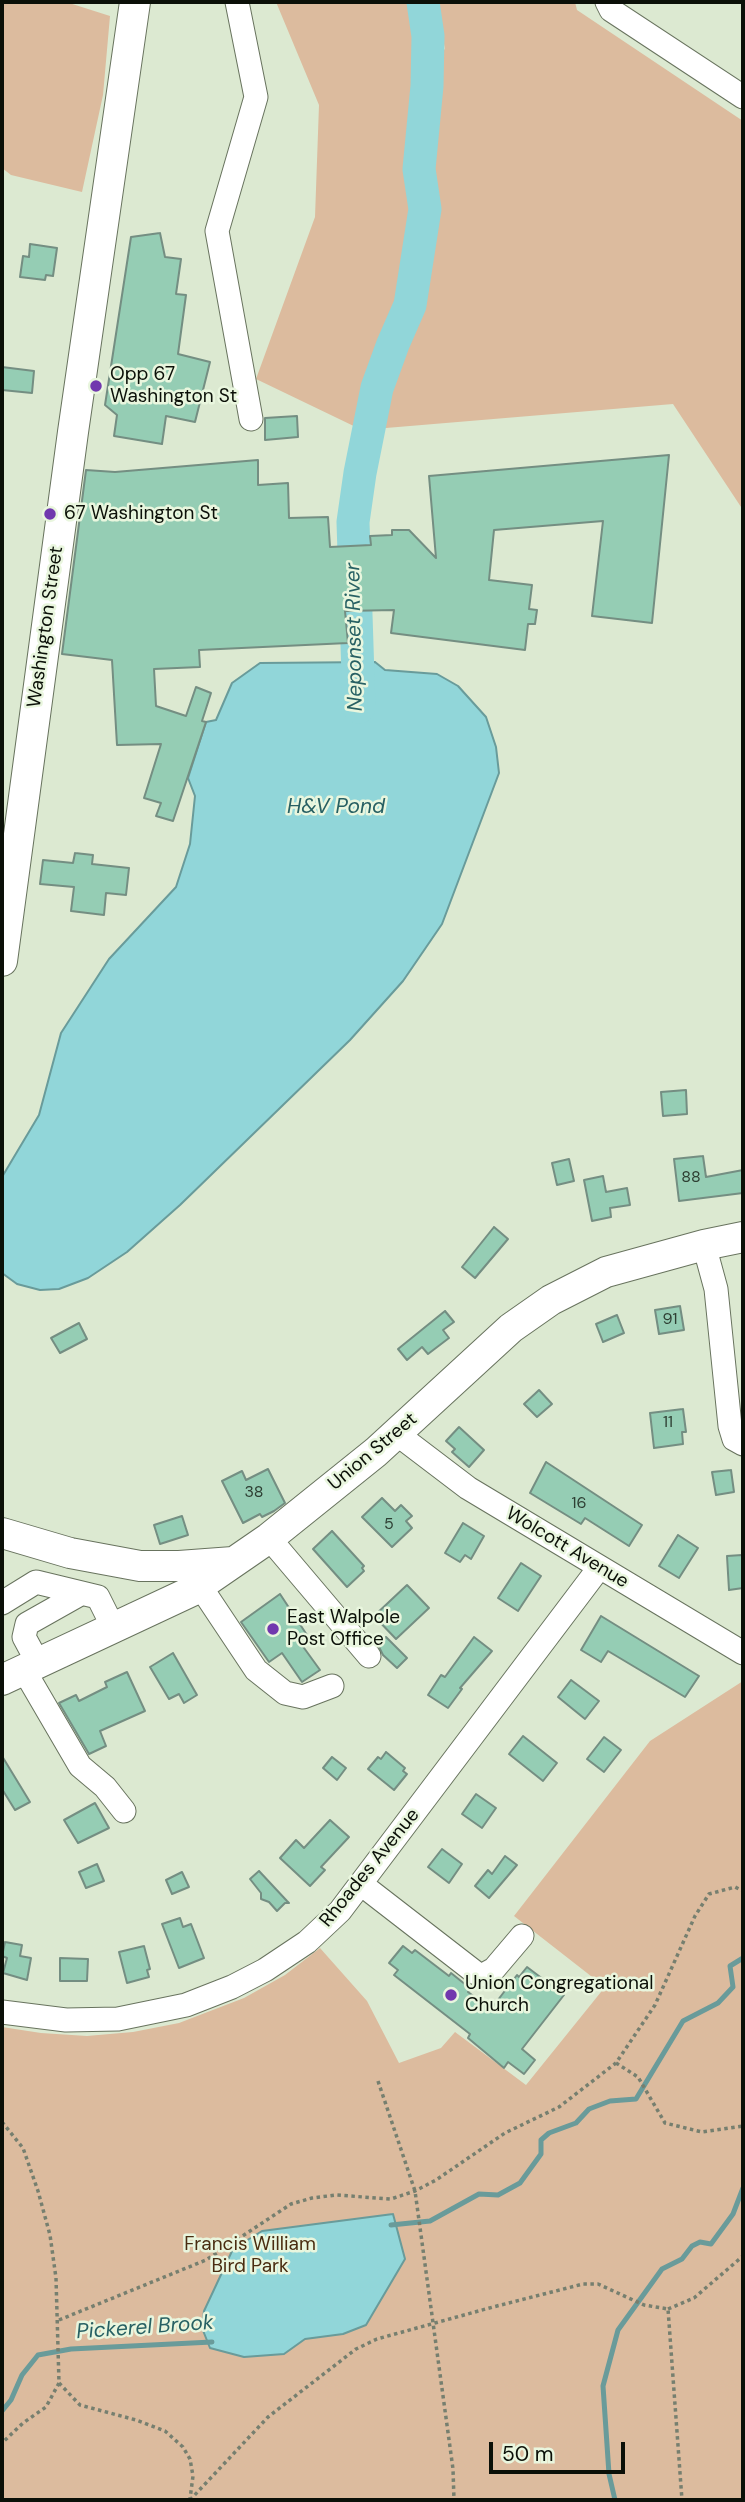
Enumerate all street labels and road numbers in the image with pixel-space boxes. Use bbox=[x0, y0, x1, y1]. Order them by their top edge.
street label: Washington Street bbox=[23, 545, 69, 709]
street label: Union Street bbox=[324, 1408, 422, 1496]
street label: Wolcott Avenue bbox=[501, 1502, 633, 1594]
street label: Rhoades Avenue bbox=[315, 1804, 425, 1932]

